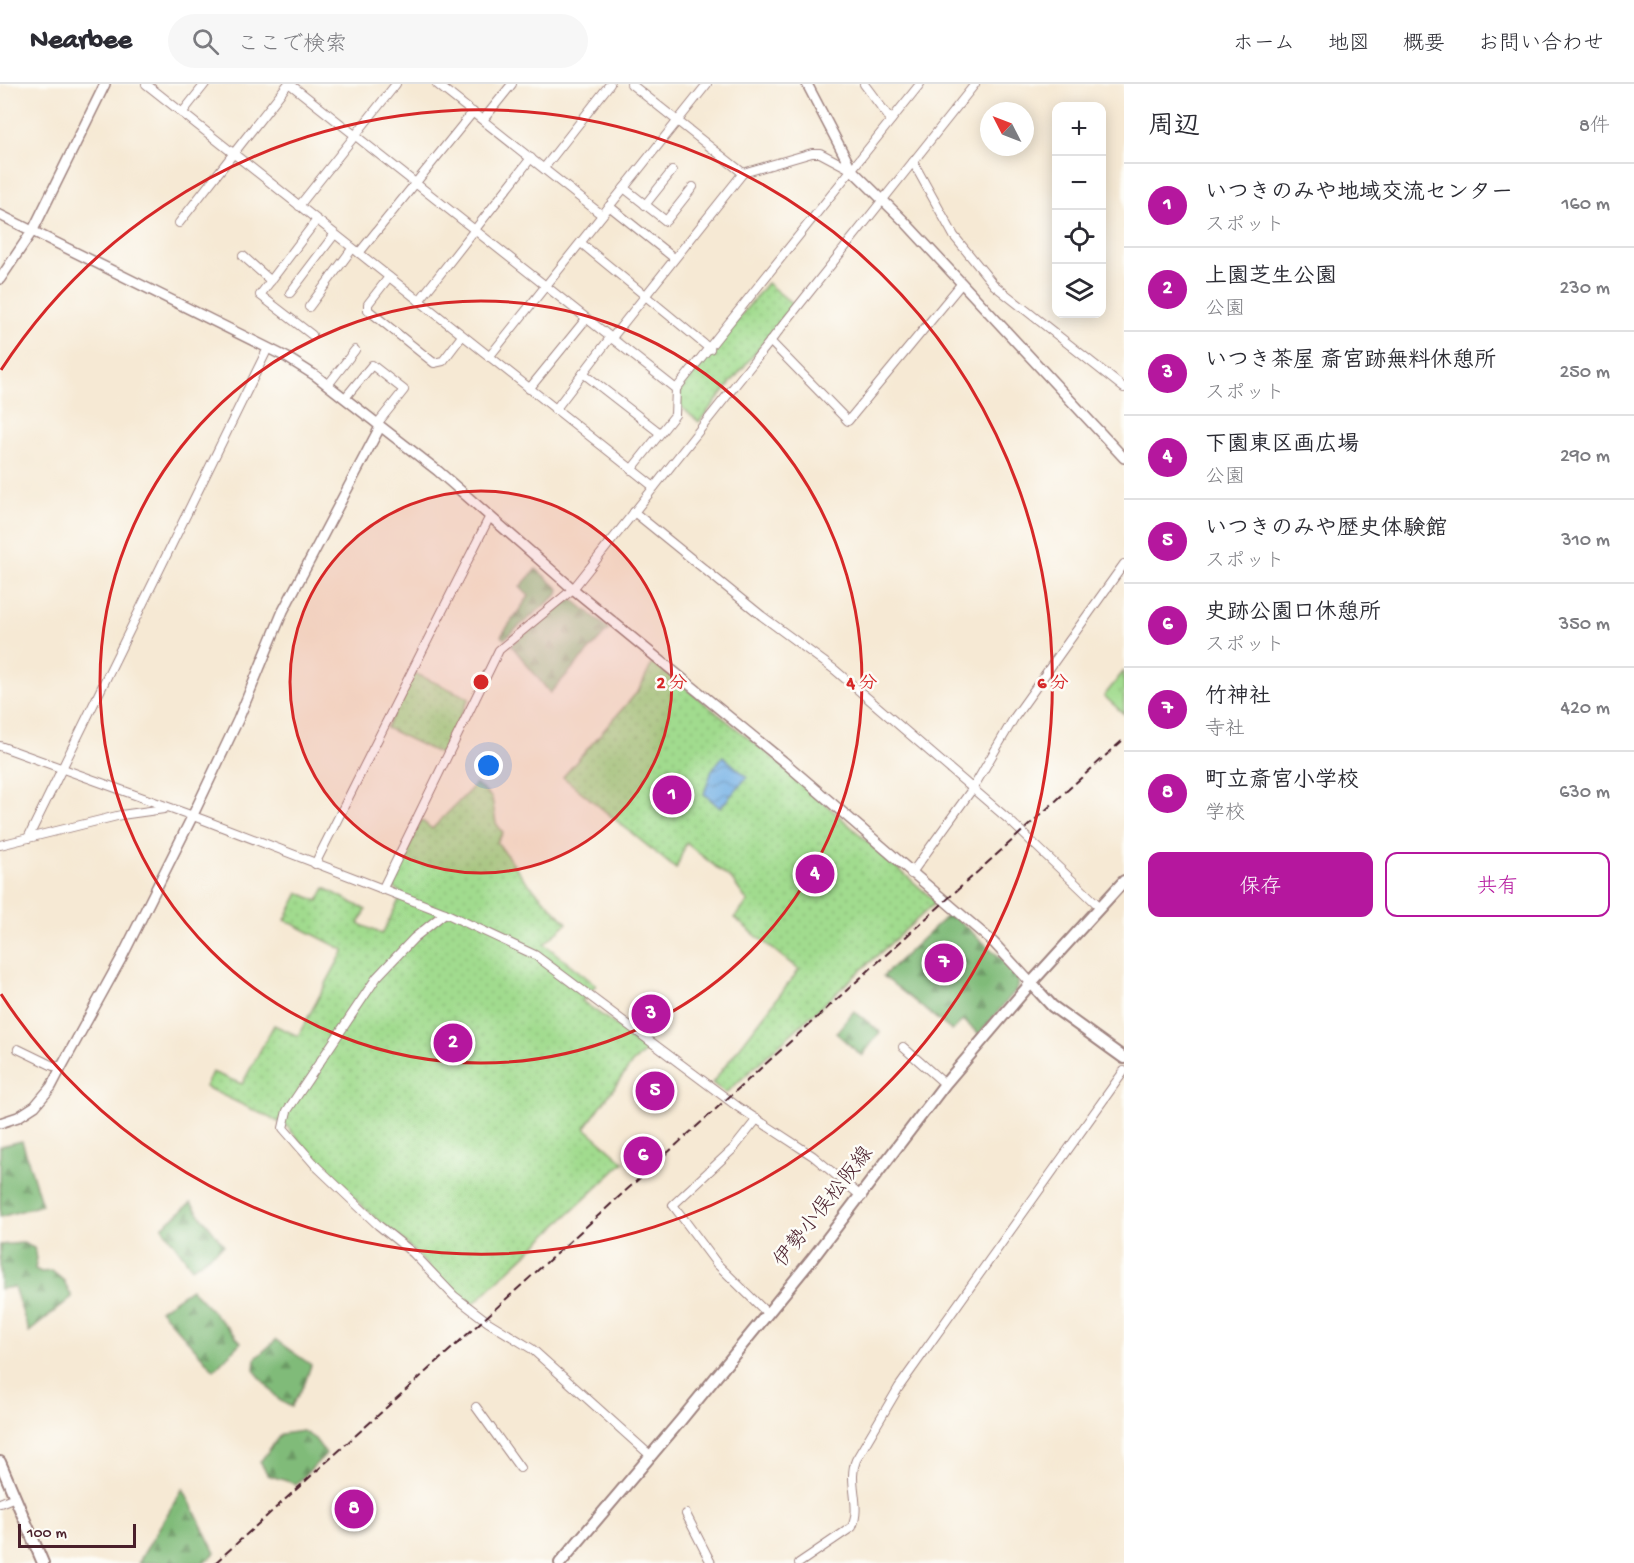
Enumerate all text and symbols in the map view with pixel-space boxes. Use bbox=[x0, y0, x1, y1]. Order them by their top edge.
search box bbox=[168, 14, 588, 68]
text: Nearbee bbox=[30, 25, 132, 58]
icon: search bbox=[189, 25, 222, 58]
text: ここで検索 bbox=[237, 33, 347, 59]
text: ホーム bbox=[1233, 33, 1295, 58]
text: 地図 bbox=[1328, 33, 1370, 58]
text: 概要 bbox=[1403, 33, 1445, 58]
text: お問い合わせ bbox=[1478, 33, 1604, 58]
north arrow bbox=[980, 102, 1034, 156]
map controls bbox=[1052, 102, 1106, 318]
button: + bbox=[1052, 102, 1106, 156]
text: 周辺 bbox=[1148, 113, 1200, 144]
text: 8件 bbox=[1579, 116, 1610, 139]
button: − bbox=[1052, 156, 1106, 210]
text: いつきのみや地域交流センター bbox=[1205, 181, 1513, 207]
text: 1 bbox=[1163, 194, 1172, 217]
text: 160 m bbox=[1561, 194, 1610, 217]
button: locate bbox=[1052, 210, 1106, 264]
text: スポット bbox=[1205, 215, 1285, 238]
button: layers bbox=[1052, 264, 1106, 318]
text: 上園芝生公園 bbox=[1205, 265, 1337, 291]
text: 2 bbox=[1163, 278, 1172, 301]
text: 230 m bbox=[1560, 278, 1610, 301]
text: 公園 bbox=[1205, 299, 1245, 322]
text: いつき茶屋 斎宮跡無料休憩所 bbox=[1205, 349, 1496, 375]
text: 3 bbox=[1162, 362, 1173, 385]
text: 250 m bbox=[1559, 362, 1610, 385]
text: スポット bbox=[1205, 383, 1285, 406]
text: 下園東区画広場 bbox=[1205, 433, 1359, 459]
text: 4 bbox=[1163, 446, 1172, 469]
text: 290 m bbox=[1560, 446, 1610, 469]
text: 公園 bbox=[1205, 467, 1245, 490]
text: いつきのみや歴史体験館 bbox=[1205, 517, 1447, 543]
text: 5 bbox=[1162, 530, 1173, 553]
text: 310 m bbox=[1561, 530, 1610, 553]
text: スポット bbox=[1205, 551, 1285, 574]
text: 史跡公園口休憩所 bbox=[1205, 601, 1381, 627]
text: 6 bbox=[1162, 614, 1173, 637]
text: 350 m bbox=[1559, 614, 1610, 637]
text: スポット bbox=[1205, 635, 1285, 658]
centre of rings bbox=[471, 672, 491, 692]
text: 2 分 bbox=[656, 673, 688, 695]
text: 4 分 bbox=[846, 673, 877, 695]
text: 6 分 bbox=[1037, 673, 1069, 695]
text: 竹神社 bbox=[1205, 685, 1271, 711]
text: 7 bbox=[1162, 698, 1173, 721]
text: 420 m bbox=[1560, 698, 1610, 721]
text: 寺社 bbox=[1205, 719, 1245, 742]
your location bbox=[474, 751, 503, 780]
text: 町立斎宮小学校 bbox=[1205, 769, 1359, 795]
pin: 1 bbox=[652, 772, 692, 818]
text: 8 bbox=[1162, 782, 1173, 805]
text: 630 m bbox=[1559, 782, 1610, 805]
text: 学校 bbox=[1205, 803, 1245, 826]
pin: 4 bbox=[796, 852, 834, 896]
button: 保存 bbox=[1148, 852, 1373, 917]
button: 共有 bbox=[1385, 852, 1610, 917]
pin: 7 bbox=[924, 940, 964, 986]
pin: 3 bbox=[632, 992, 670, 1036]
pin: 2 bbox=[434, 1020, 472, 1066]
pin: 5 bbox=[636, 1068, 674, 1114]
pin: 6 bbox=[624, 1134, 662, 1178]
street label: 伊勢小俣松阪線 bbox=[768, 1141, 880, 1274]
pin: 8 bbox=[334, 1486, 374, 1532]
scale bar bbox=[18, 1521, 136, 1548]
text: 100 m bbox=[27, 1525, 67, 1544]

